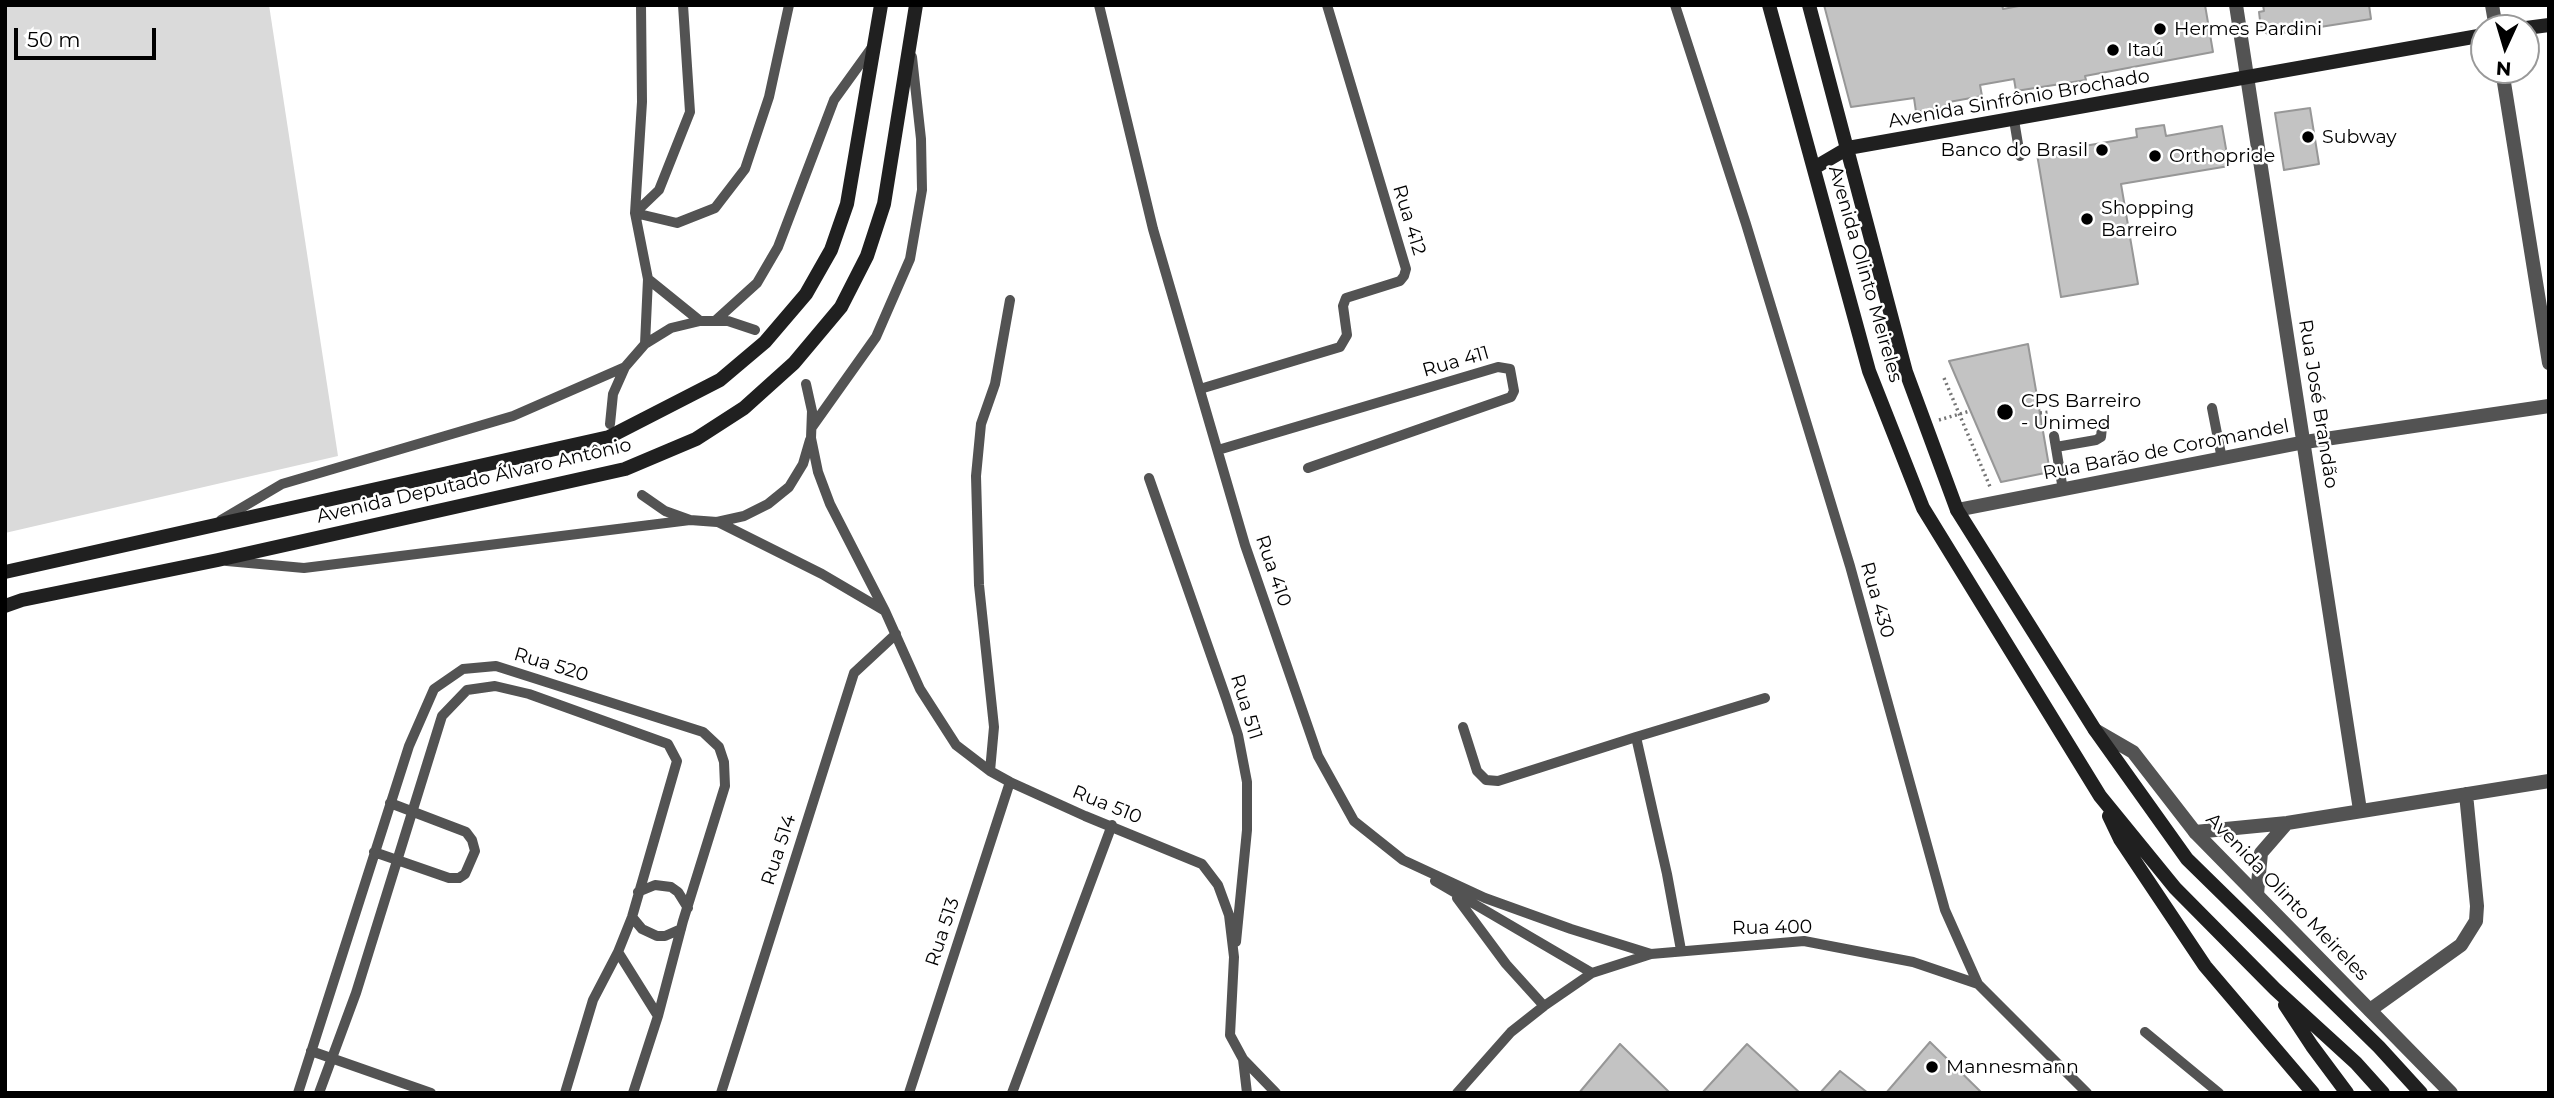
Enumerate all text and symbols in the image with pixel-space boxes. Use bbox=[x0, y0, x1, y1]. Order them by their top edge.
scale bar bbox=[18, 14, 159, 58]
north arrow bbox=[2470, 14, 2540, 84]
place label: Hermes Pardini bbox=[2174, 18, 2322, 40]
marker: Hermes Pardini bbox=[2152, 21, 2168, 37]
text: 50 m bbox=[27, 27, 81, 52]
place label: Itaú bbox=[2127, 39, 2164, 61]
marker: Itaú bbox=[2105, 42, 2121, 58]
text: N bbox=[2495, 56, 2512, 80]
street label: Avenida Sinfrônio Brochado bbox=[1887, 65, 2151, 133]
place label: Subway bbox=[2322, 126, 2397, 148]
marker: Subway bbox=[2300, 129, 2316, 145]
place label: Banco do Brasil bbox=[1941, 139, 2088, 161]
marker: Banco do Brasil bbox=[2094, 142, 2110, 158]
place label: Orthopride bbox=[2169, 145, 2275, 167]
marker: Orthopride bbox=[2147, 148, 2163, 164]
street label: Avenida Olinto Meireles bbox=[1823, 163, 1907, 385]
street label: Rua 412 bbox=[1388, 182, 1430, 258]
place label: Shopping Barreiro bbox=[2101, 197, 2194, 241]
marker: Shopping Barreiro bbox=[2079, 211, 2095, 227]
street label: Rua José Brandão bbox=[2293, 318, 2343, 490]
street label: Rua 411 bbox=[1420, 342, 1492, 382]
place label: CPS Barreiro - Unimed bbox=[2021, 390, 2141, 434]
marker: CPS Barreiro - Unimed bbox=[1995, 402, 2015, 422]
street label: Rua Barão de Coromandel bbox=[2041, 415, 2291, 485]
street label: Avenida Deputado Álvaro Antônio bbox=[314, 434, 634, 528]
street label: Rua 410 bbox=[1250, 532, 1296, 610]
street label: Rua 430 bbox=[1855, 559, 1899, 641]
street label: Rua 520 bbox=[511, 643, 591, 687]
street label: Rua 511 bbox=[1225, 672, 1267, 742]
street label: Rua 510 bbox=[1069, 781, 1145, 829]
street label: Avenida Olinto Meireles bbox=[2201, 808, 2373, 986]
street label: Rua 514 bbox=[757, 812, 801, 888]
street label: Rua 513 bbox=[921, 895, 965, 969]
street label: Rua 400 bbox=[1732, 916, 1812, 940]
place label: Mannesmann bbox=[1946, 1056, 2079, 1078]
marker: Mannesmann bbox=[1924, 1059, 1940, 1075]

